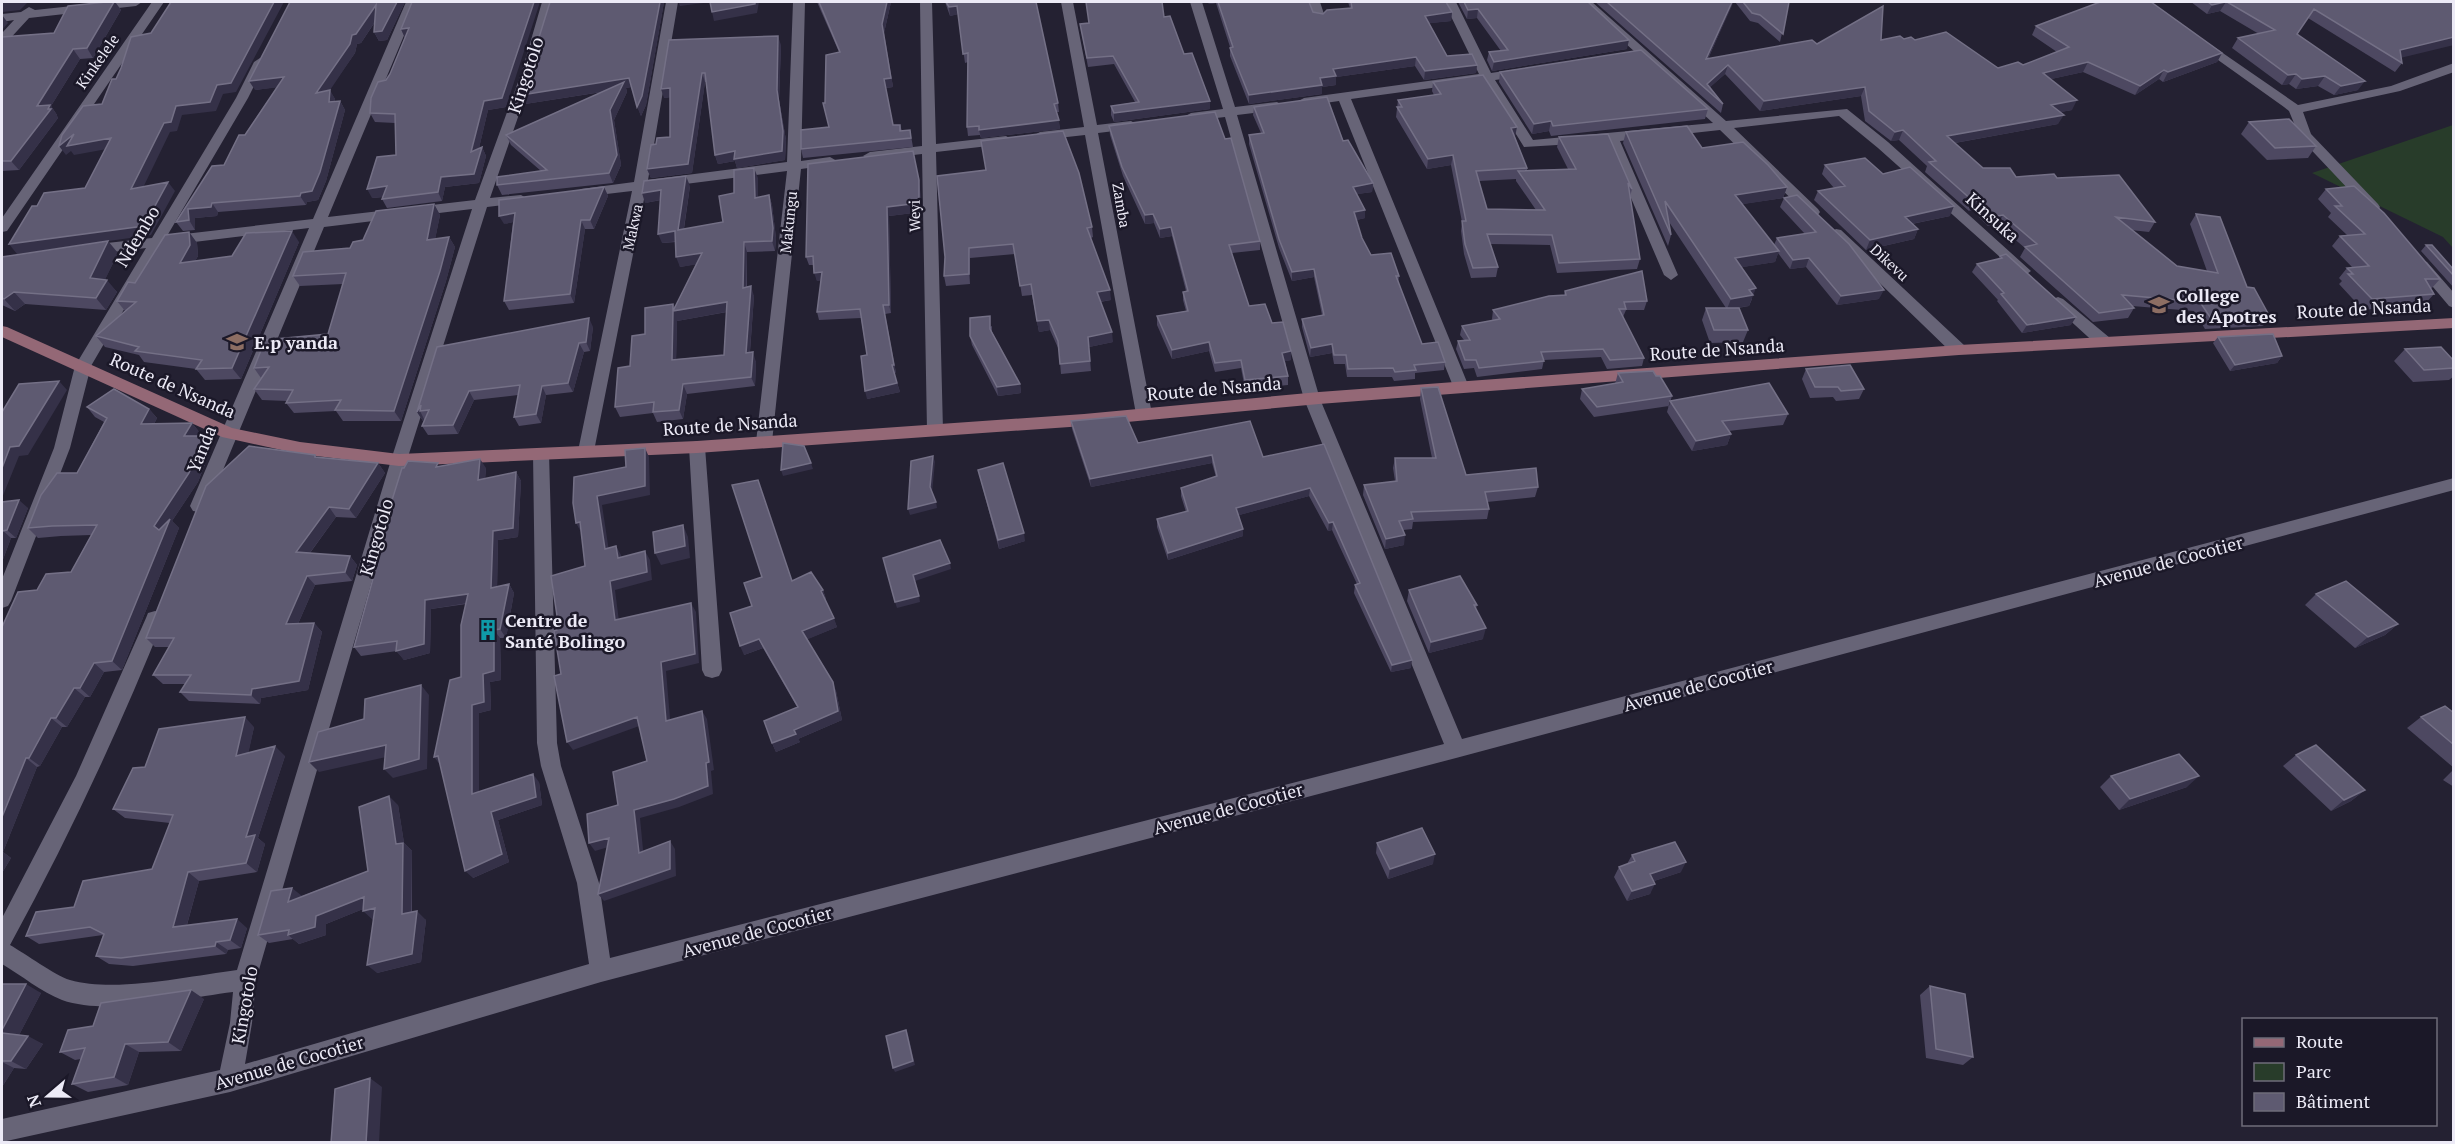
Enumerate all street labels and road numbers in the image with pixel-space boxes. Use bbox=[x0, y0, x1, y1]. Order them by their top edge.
street label: Kinkelele bbox=[71, 30, 123, 92]
street label: Kingotolo bbox=[501, 34, 549, 116]
street label: Zamba bbox=[1108, 181, 1136, 230]
street label: Kinsuka bbox=[1961, 187, 2025, 247]
street label: Makungu bbox=[775, 190, 801, 254]
street label: Weyi bbox=[904, 200, 924, 232]
street label: Ndembo bbox=[109, 201, 165, 271]
street label: Makwa bbox=[617, 202, 647, 252]
street label: Dikevu bbox=[1866, 239, 1914, 285]
street label: Route de Nsanda bbox=[2296, 292, 2432, 324]
street label: Route de Nsanda bbox=[1649, 332, 1785, 366]
street label: Route de Nsanda bbox=[107, 347, 239, 423]
street label: Route de Nsanda bbox=[1146, 370, 1282, 406]
street label: Route de Nsanda bbox=[662, 407, 798, 441]
street label: Yanda bbox=[181, 422, 221, 476]
street label: Kingotolo bbox=[354, 496, 398, 578]
street label: Avenue de Cocotier bbox=[2091, 529, 2245, 592]
street label: Avenue de Cocotier bbox=[1621, 653, 1775, 716]
street label: Avenue de Cocotier bbox=[1151, 776, 1305, 839]
street label: Avenue de Cocotier bbox=[680, 899, 834, 962]
street label: Kingotolo bbox=[225, 964, 263, 1046]
street label: Avenue de Cocotier bbox=[212, 1029, 366, 1095]

